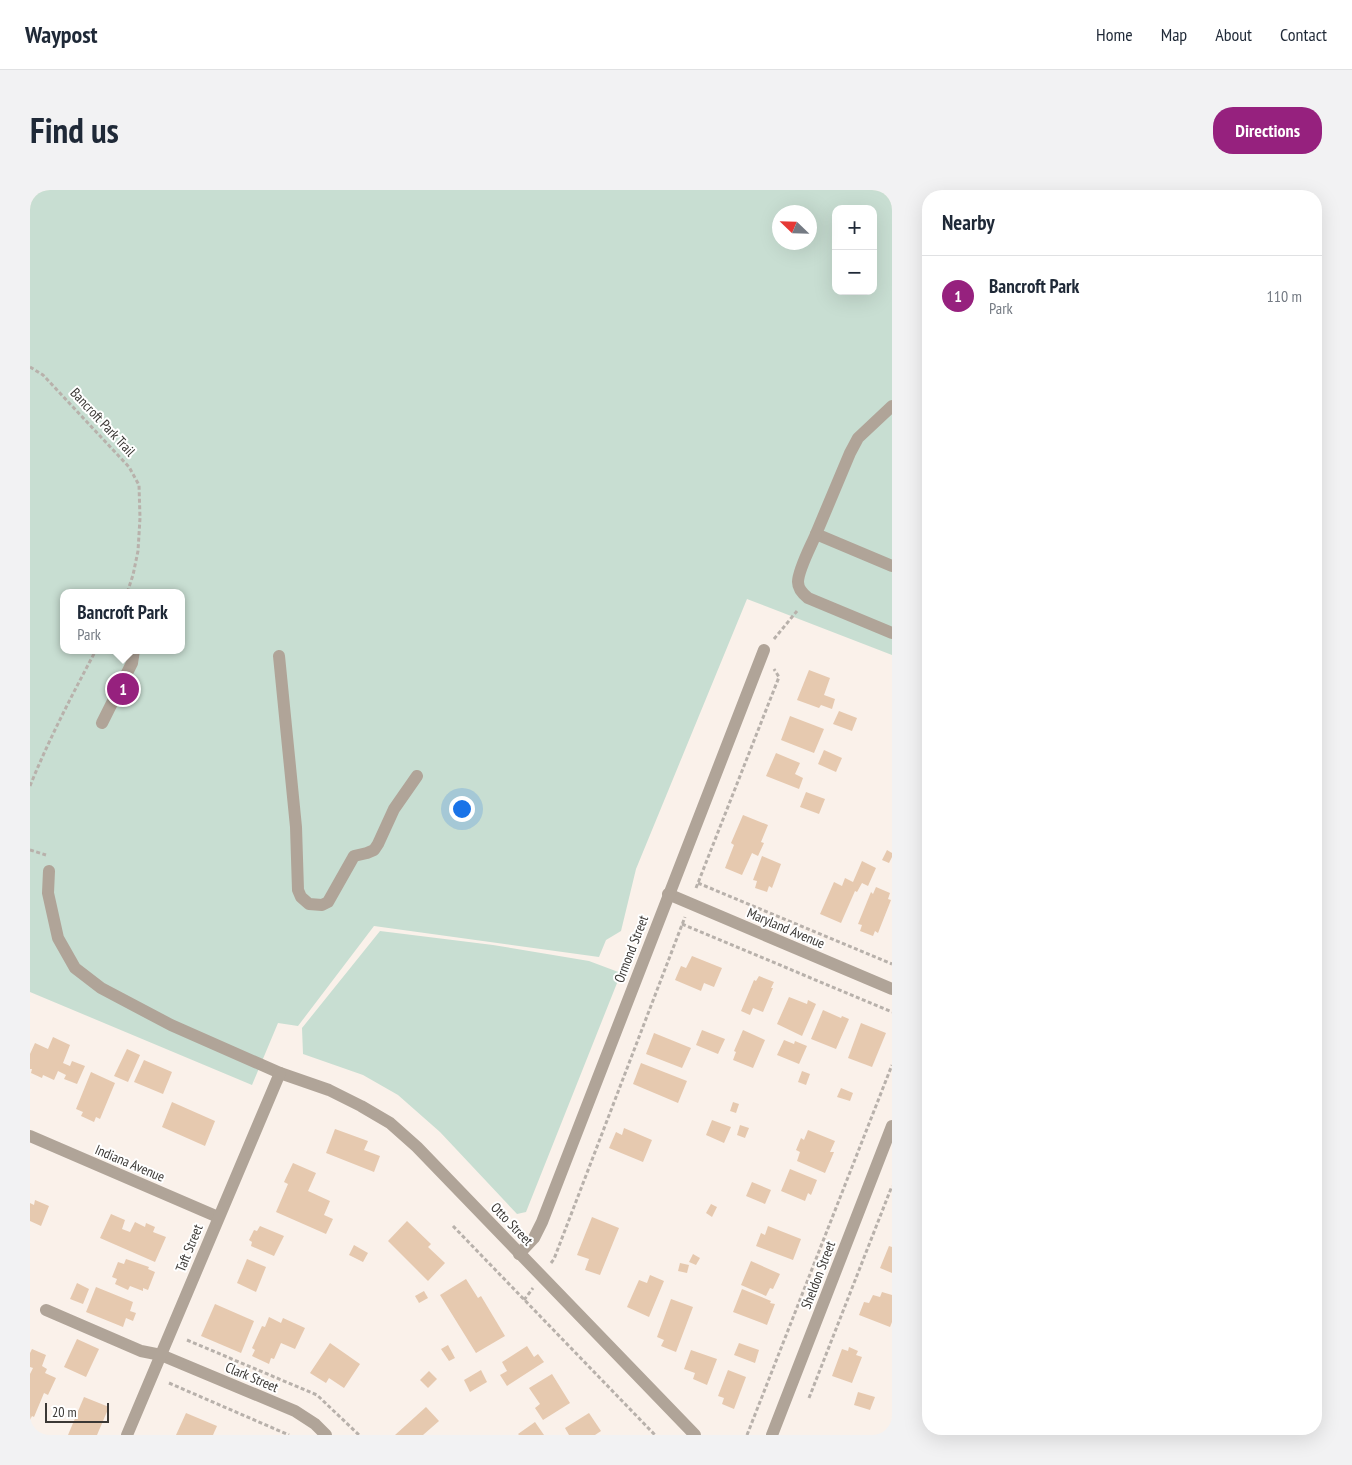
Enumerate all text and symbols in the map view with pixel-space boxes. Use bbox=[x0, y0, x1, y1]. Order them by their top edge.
text: Waypost bbox=[25, 19, 98, 50]
text: Home bbox=[1096, 23, 1133, 46]
text: Map bbox=[1161, 23, 1187, 46]
text: About bbox=[1215, 23, 1252, 46]
text: Contact bbox=[1280, 23, 1327, 46]
text: Find us bbox=[30, 107, 119, 153]
button: Directions bbox=[1213, 107, 1322, 154]
north arrow bbox=[772, 205, 817, 250]
map controls bbox=[832, 205, 877, 295]
button: + bbox=[832, 205, 877, 250]
text: Nearby bbox=[942, 209, 995, 236]
button: − bbox=[832, 250, 877, 295]
text: Bancroft Park bbox=[989, 274, 1079, 298]
text: 1 bbox=[954, 286, 962, 306]
text: 110 m bbox=[1267, 286, 1302, 306]
text: Park bbox=[989, 298, 1013, 318]
street label: Bancroft Park Trail bbox=[67, 384, 140, 461]
popup bbox=[60, 589, 185, 654]
text: Bancroft Park bbox=[77, 600, 168, 624]
text: Park bbox=[77, 624, 101, 644]
pin: 1 bbox=[107, 670, 139, 708]
your location bbox=[449, 796, 475, 822]
street label: Maryland Avenue bbox=[744, 904, 828, 953]
street label: Ormond Street bbox=[610, 913, 652, 985]
street label: Indiana Avenue bbox=[92, 1140, 168, 1186]
street label: Otto Street bbox=[487, 1199, 537, 1250]
street label: Taft Street bbox=[171, 1221, 207, 1275]
street label: Sheldon Street bbox=[797, 1238, 839, 1312]
street label: Clark Street bbox=[223, 1358, 281, 1396]
scale bar bbox=[45, 1400, 109, 1423]
text: 20 m bbox=[52, 1403, 77, 1421]

